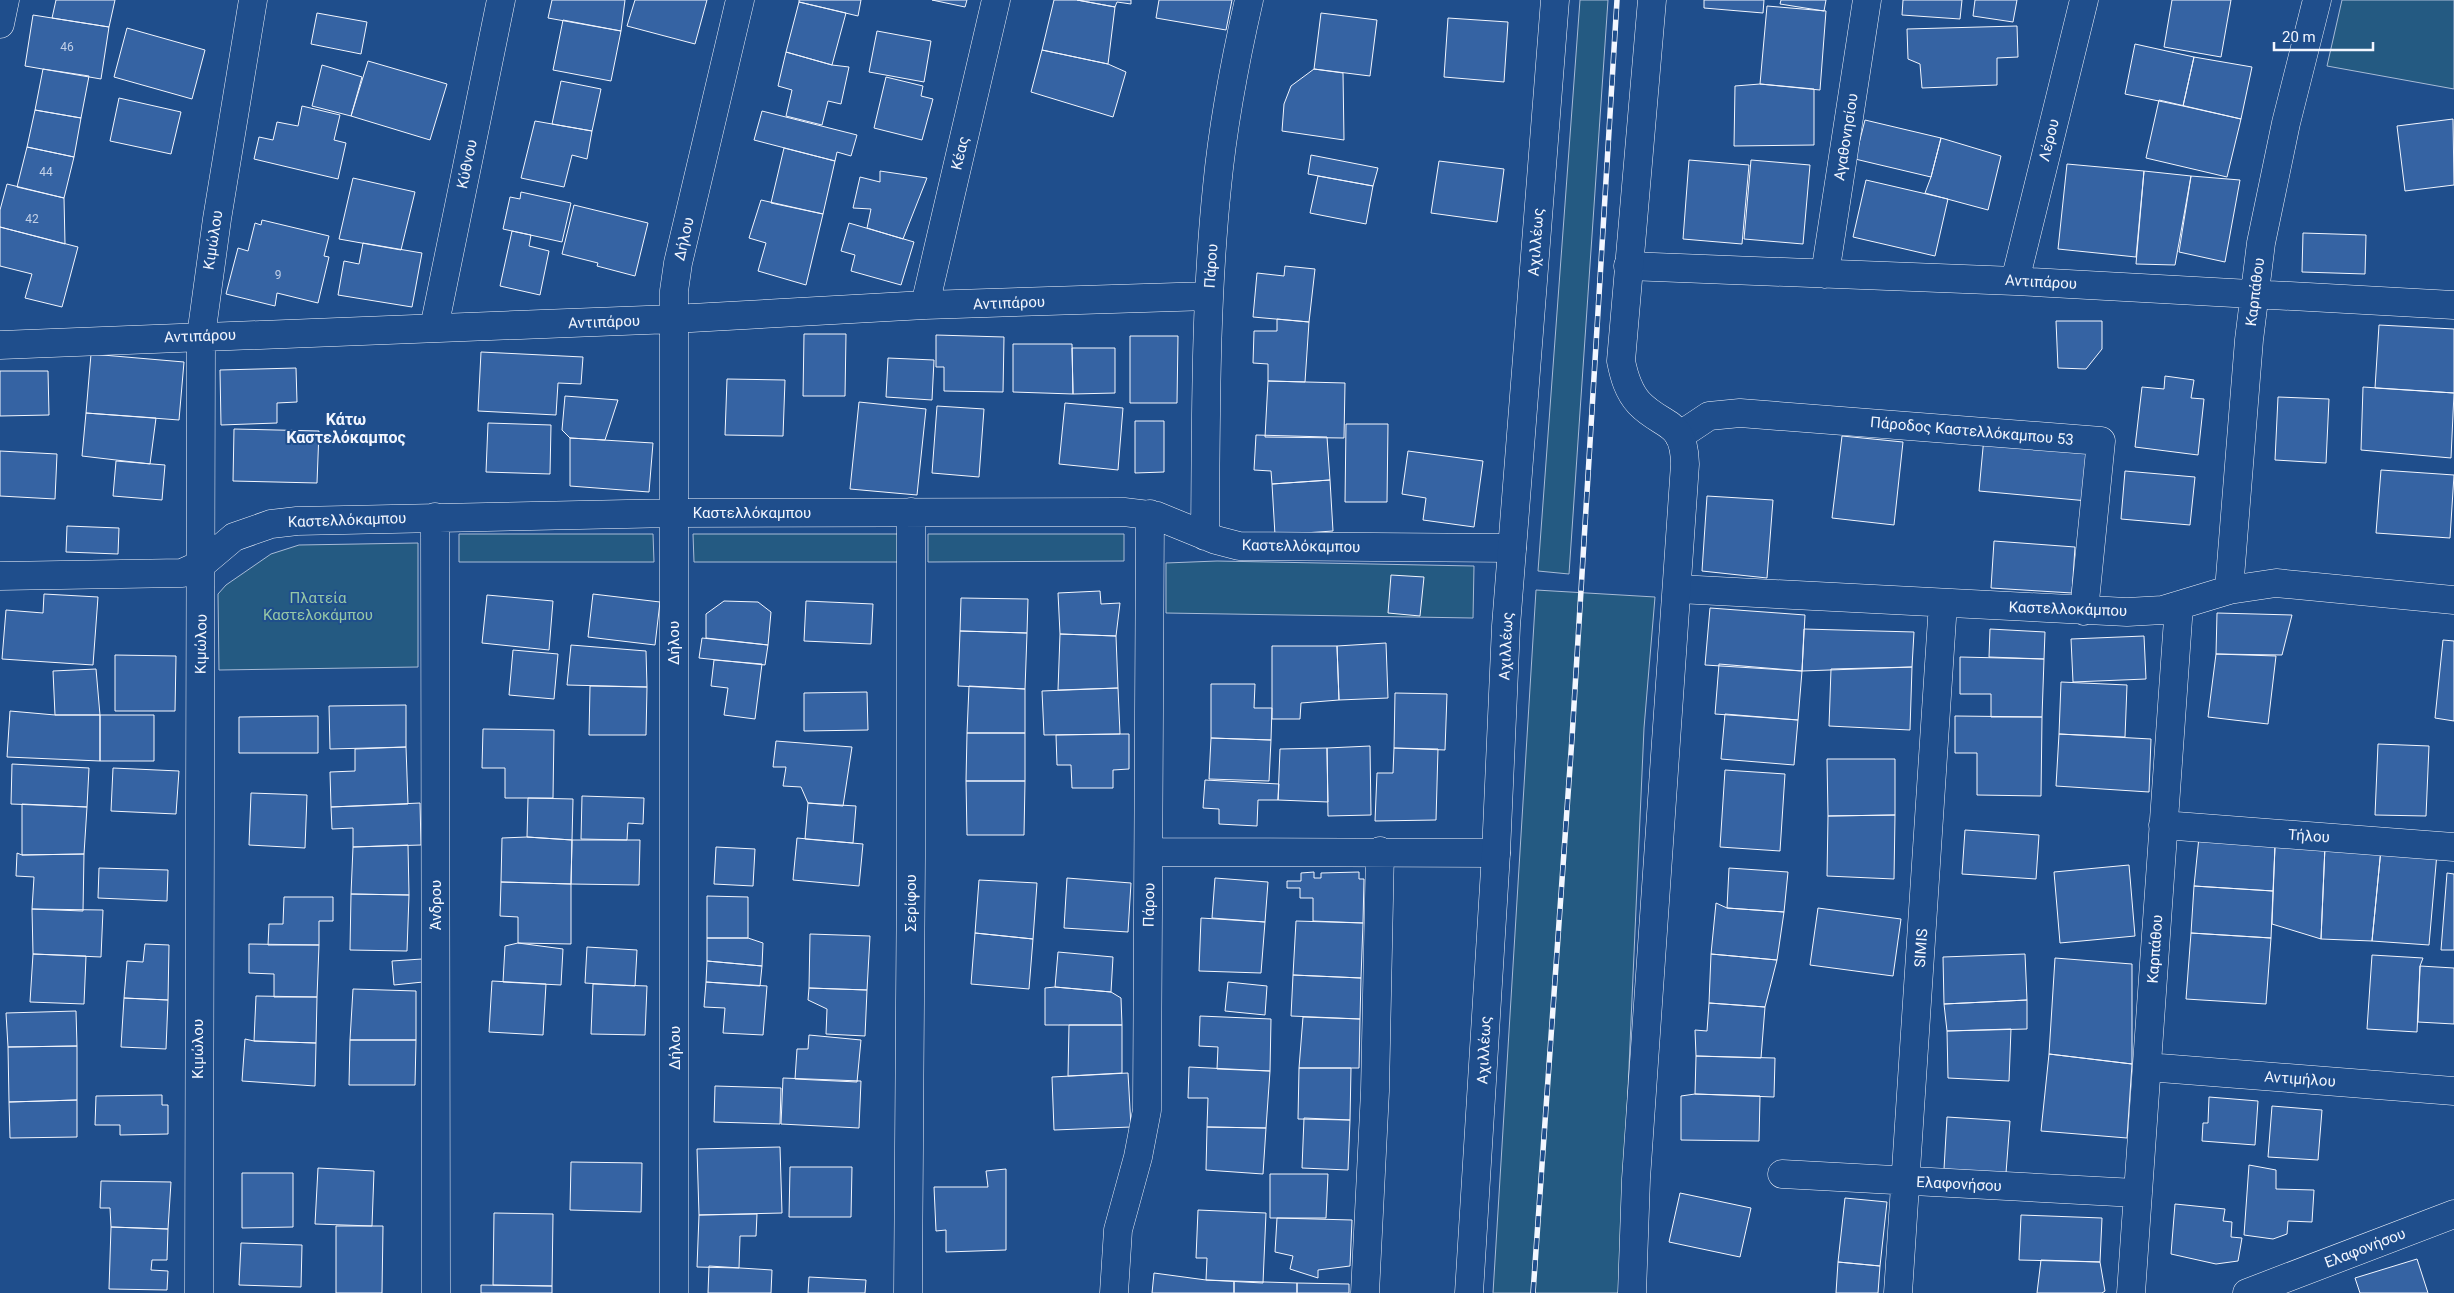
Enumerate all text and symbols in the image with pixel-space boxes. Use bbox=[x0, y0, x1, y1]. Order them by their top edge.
scale bar bbox=[2274, 20, 2373, 52]
text: 20 m bbox=[2282, 28, 2316, 46]
house number: 46 bbox=[60, 40, 74, 54]
street label: Αγαθονησίου bbox=[1830, 92, 1862, 182]
street label: Λέρου bbox=[2035, 117, 2063, 163]
street label: Κέας bbox=[947, 134, 973, 172]
street label: Κύθνου bbox=[453, 138, 481, 190]
house number: 44 bbox=[39, 165, 53, 179]
street label: Αχιλλέως bbox=[1525, 207, 1547, 277]
street label: Κιμώλου bbox=[199, 209, 227, 271]
house number: 42 bbox=[25, 212, 39, 226]
street label: Δήλου bbox=[670, 215, 698, 263]
street label: Πάρου bbox=[1200, 243, 1222, 289]
street label: Καρπάθου bbox=[2242, 257, 2268, 327]
house number: 9 bbox=[275, 268, 281, 282]
street label: Αντιπάρου bbox=[2005, 271, 2077, 293]
street label: Αντιπάρου bbox=[973, 293, 1045, 313]
street label: Αντιπάρου bbox=[568, 312, 640, 332]
street label: Αντιπάρου bbox=[164, 326, 236, 346]
district label: Κάτω Καστελόκαμπος bbox=[286, 410, 406, 447]
street label: Πάροδος Καστελλόκαμπου 53 bbox=[1870, 413, 2074, 449]
street label: Καστελλόκαμπου bbox=[693, 504, 811, 522]
street label: Καστελλόκαμπου bbox=[287, 509, 407, 531]
street label: Καστελλόκαμπου bbox=[1242, 536, 1360, 556]
park label: Πλατεία Καστελοκάμπου bbox=[263, 589, 373, 624]
street label: Καστελλοκάμπου bbox=[2008, 598, 2128, 620]
street label: Αχιλλέως bbox=[1495, 611, 1517, 681]
street label: Κιμώλου bbox=[191, 614, 211, 674]
street label: Δήλου bbox=[665, 621, 683, 665]
street label: Τήλου bbox=[2288, 826, 2330, 846]
street label: Σερίφου bbox=[902, 874, 920, 932]
street label: Άνδρου bbox=[427, 880, 445, 930]
street label: Πάρου bbox=[1140, 883, 1158, 927]
street label: Καρπάθου bbox=[2144, 914, 2166, 984]
street label: SIMIS bbox=[1911, 928, 1931, 968]
street label: Αχιλλέως bbox=[1473, 1015, 1495, 1085]
street label: Κιμώλου bbox=[189, 1019, 207, 1079]
street label: Δήλου bbox=[666, 1026, 684, 1070]
street label: Αντιμήλου bbox=[2264, 1068, 2336, 1090]
street label: Ελαφονήσου bbox=[1916, 1173, 2002, 1195]
street label: Ελαφονήσου bbox=[2322, 1224, 2408, 1272]

